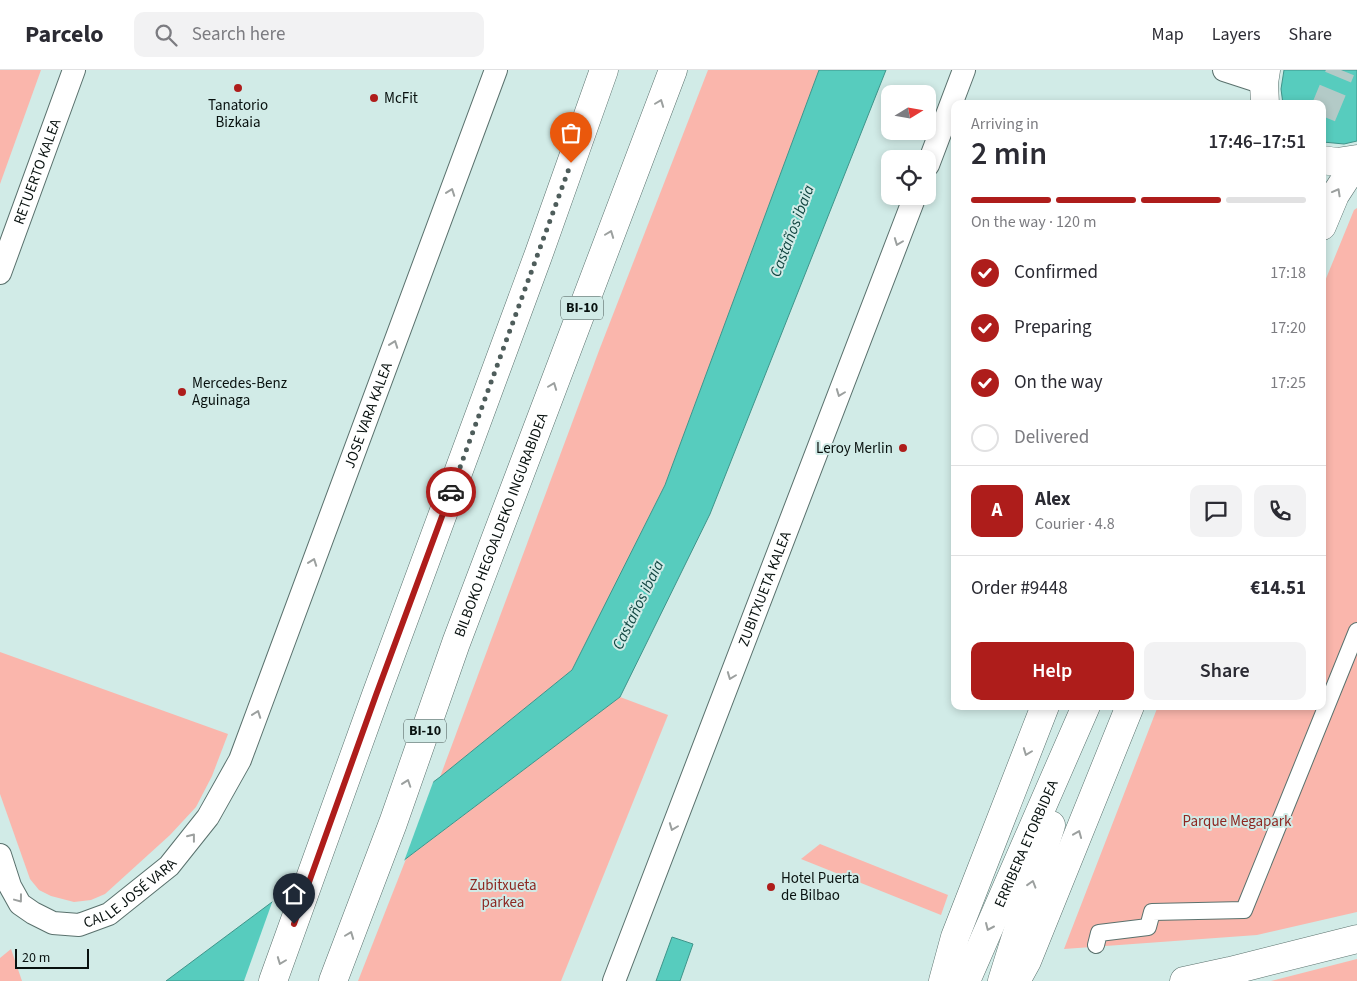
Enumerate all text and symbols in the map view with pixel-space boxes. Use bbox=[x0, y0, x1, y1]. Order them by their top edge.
search box bbox=[134, 12, 484, 57]
text: Parcelo bbox=[25, 17, 104, 52]
icon: search bbox=[152, 21, 180, 49]
text: Search here bbox=[192, 21, 285, 48]
text: Map bbox=[1152, 22, 1184, 47]
text: Layers bbox=[1212, 22, 1261, 47]
text: Share bbox=[1289, 22, 1332, 47]
marker: Tanatorio Bizkaia bbox=[232, 82, 244, 94]
north arrow bbox=[881, 85, 936, 140]
map controls bbox=[881, 85, 936, 205]
place label: McFit bbox=[384, 88, 418, 109]
marker: McFit bbox=[368, 92, 380, 104]
place label: Tanatorio Bizkaia bbox=[208, 95, 268, 133]
one-way arrow bbox=[654, 99, 664, 108]
pin bbox=[550, 112, 592, 163]
text: Arriving in bbox=[971, 113, 1039, 135]
street label: RETUERTO KALEA bbox=[8, 115, 66, 227]
icon: bag bbox=[557, 119, 585, 147]
text: 17:46–17:51 bbox=[1208, 129, 1306, 156]
text: 2 min bbox=[971, 131, 1047, 177]
button: locate bbox=[881, 150, 936, 205]
water label: Castaños ibaia bbox=[764, 181, 820, 280]
one-way arrow bbox=[445, 188, 455, 196]
one-way arrow bbox=[1331, 189, 1341, 198]
text: On the way · 120 m bbox=[971, 211, 1096, 233]
one-way arrow bbox=[604, 230, 615, 239]
one-way arrow bbox=[894, 237, 904, 246]
icon: check bbox=[971, 259, 999, 287]
text: Confirmed bbox=[1014, 259, 1098, 286]
text: 17:18 bbox=[1270, 262, 1306, 284]
road number: BI-10 bbox=[561, 297, 603, 320]
icon: check bbox=[971, 314, 999, 342]
text: Preparing bbox=[1014, 314, 1092, 341]
text: 17:20 bbox=[1270, 317, 1306, 339]
one-way arrow bbox=[388, 340, 398, 349]
street label: JOSE VARA KALEA bbox=[339, 358, 397, 471]
icon: check bbox=[971, 369, 999, 397]
text: On the way bbox=[1014, 369, 1103, 396]
text: 17:25 bbox=[1270, 372, 1306, 394]
place label: Mercedes-Benz Aguinaga bbox=[192, 373, 287, 411]
one-way arrow bbox=[547, 382, 557, 391]
marker: Mercedes-Benz Aguinaga bbox=[176, 386, 188, 398]
one-way arrow bbox=[835, 389, 845, 397]
street label: BILBOKO HEGOALDEKO INGURABIDEA bbox=[449, 409, 553, 640]
text: Delivered bbox=[1014, 424, 1089, 451]
place label: Leroy Merlin bbox=[816, 438, 893, 459]
marker: Leroy Merlin bbox=[897, 442, 909, 454]
courier bbox=[426, 467, 476, 517]
icon: car bbox=[437, 478, 465, 506]
button: chat bbox=[1190, 485, 1242, 537]
button: phone bbox=[1254, 485, 1306, 537]
text: Alex bbox=[1035, 486, 1071, 513]
text: A bbox=[992, 497, 1002, 524]
text: Courier · 4.8 bbox=[1035, 513, 1115, 535]
street label: ZUBITXUETA KALEA bbox=[733, 527, 796, 650]
water label: Castaños ibaia bbox=[607, 556, 669, 653]
one-way arrow bbox=[307, 558, 317, 567]
text: Order #9448 bbox=[971, 575, 1068, 602]
text: €14.51 bbox=[1250, 575, 1306, 602]
button: Help bbox=[971, 642, 1134, 700]
button: Share bbox=[1144, 642, 1306, 700]
one-way arrow bbox=[727, 671, 737, 680]
one-way arrow bbox=[251, 710, 261, 719]
road number: BI-10 bbox=[404, 719, 446, 742]
one-way arrow bbox=[1023, 747, 1033, 756]
street label: ERRIBERA ETORBIDEA bbox=[989, 776, 1063, 911]
one-way arrow bbox=[401, 779, 411, 788]
park label: Parque Megapark bbox=[1183, 811, 1292, 832]
one-way arrow bbox=[669, 823, 679, 831]
one-way arrow bbox=[1072, 830, 1083, 839]
one-way arrow bbox=[187, 834, 195, 843]
street label: CALLE JOSÉ VARA bbox=[80, 853, 182, 933]
place label: Hotel Puerta de Bilbao bbox=[781, 868, 859, 906]
pin bbox=[273, 873, 315, 924]
park label: Zubitxueta parkea bbox=[469, 875, 537, 913]
icon: home bbox=[280, 880, 308, 908]
marker: Hotel Puerta de Bilbao bbox=[765, 881, 777, 893]
one-way arrow bbox=[1027, 881, 1037, 889]
one-way arrow bbox=[13, 893, 21, 902]
one-way arrow bbox=[985, 922, 996, 931]
one-way arrow bbox=[344, 932, 354, 940]
scale bar bbox=[15, 946, 89, 969]
text: 20 m bbox=[22, 948, 50, 968]
one-way arrow bbox=[277, 957, 287, 965]

